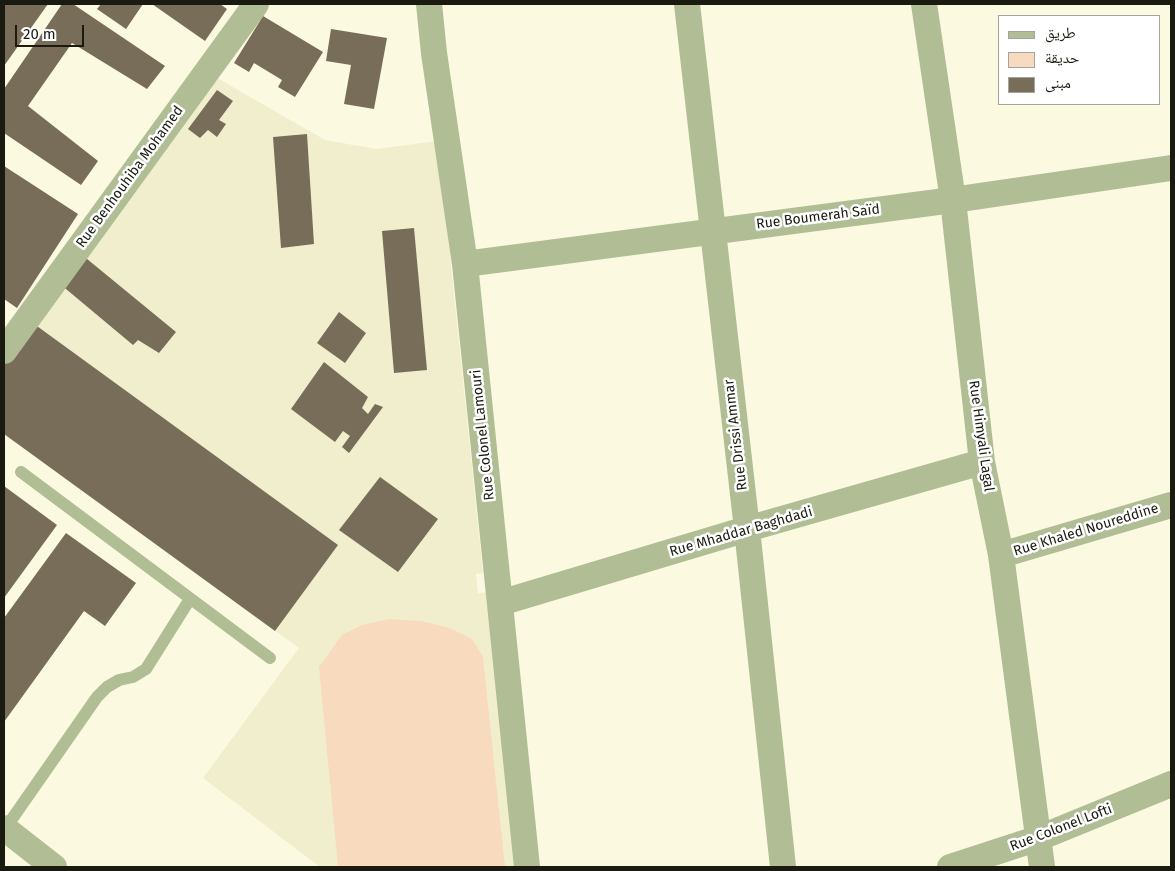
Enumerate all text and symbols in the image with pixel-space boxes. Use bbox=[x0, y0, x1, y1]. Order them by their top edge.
scale bar bbox=[18, 15, 86, 47]
legend bbox=[998, 15, 1160, 105]
text: طريق bbox=[1045, 24, 1076, 42]
text: 20 m bbox=[23, 25, 56, 43]
text: حديقة bbox=[1045, 49, 1079, 67]
text: مبنى bbox=[1045, 74, 1071, 92]
street label: Rue Benhouhiba Mohamed bbox=[73, 103, 187, 251]
street label: Rue Boumerah Saïd bbox=[755, 201, 881, 233]
street label: Rue Colonel Lamouri bbox=[468, 369, 498, 501]
street label: Rue Drissi Ammar bbox=[721, 378, 751, 492]
street label: Rue Himyali Lagal bbox=[965, 379, 997, 493]
street label: Rue Khaled Noureddine bbox=[1012, 500, 1160, 560]
street label: Rue Mhaddar Baghdadi bbox=[668, 504, 814, 560]
street label: Rue Colonel Lofti bbox=[1008, 801, 1114, 855]

